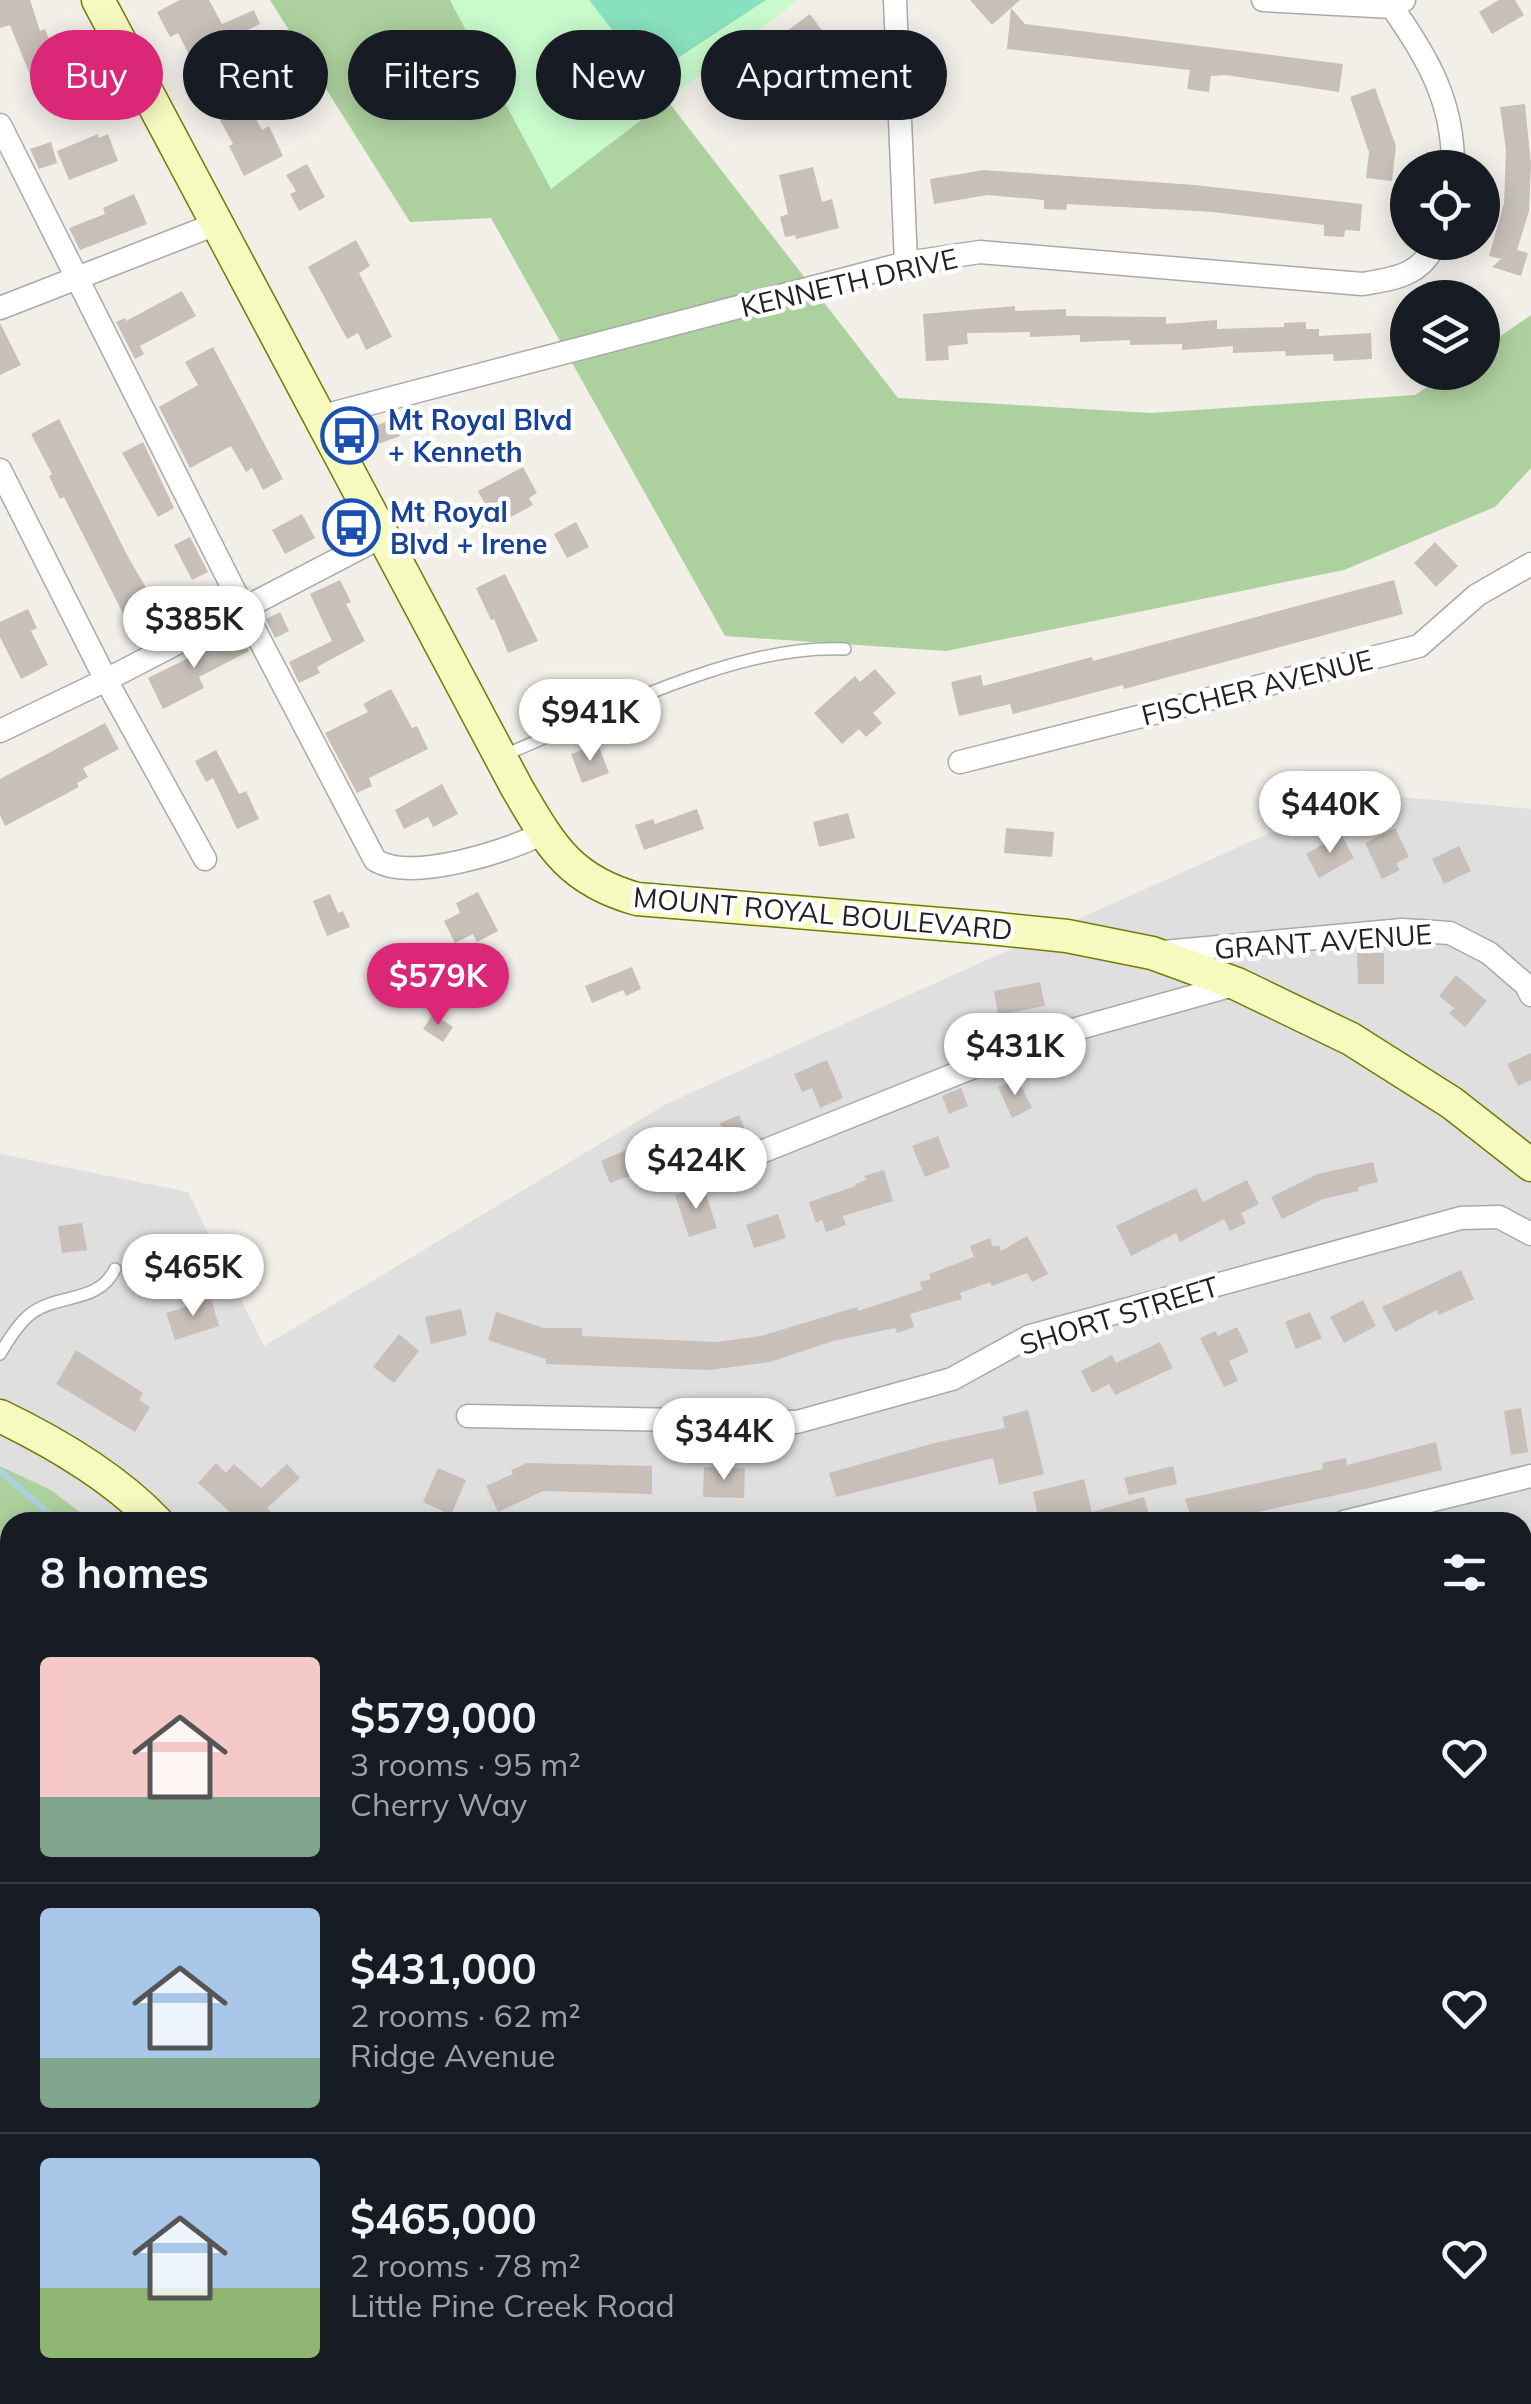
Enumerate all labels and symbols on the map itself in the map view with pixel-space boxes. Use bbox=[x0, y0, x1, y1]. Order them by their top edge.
street label: KENNETH DRIVE bbox=[737, 240, 961, 324]
place label: Mt Royal Blvd + Kenneth bbox=[388, 402, 572, 469]
bus stop icon: Mt Royal Blvd + Kenneth bbox=[319, 405, 379, 465]
place label: Mt Royal Blvd + Irene bbox=[390, 494, 547, 561]
bus stop icon: Mt Royal Blvd + Irene bbox=[321, 497, 381, 557]
pin: $385K bbox=[124, 586, 264, 671]
street label: FISCHER AVENUE bbox=[1138, 641, 1376, 733]
pin: $941K bbox=[520, 679, 660, 764]
pin: $440K bbox=[1260, 771, 1400, 856]
street label: MOUNT ROYAL BOULEVARD bbox=[632, 879, 1014, 947]
street label: GRANT AVENUE bbox=[1213, 916, 1433, 966]
pin: $579K bbox=[368, 943, 508, 1028]
pin: $431K bbox=[945, 1013, 1085, 1098]
pin: $424K bbox=[626, 1127, 766, 1212]
pin: $465K bbox=[123, 1234, 263, 1319]
street label: SHORT STREET bbox=[1015, 1268, 1223, 1362]
pin: $344K bbox=[654, 1398, 794, 1483]

